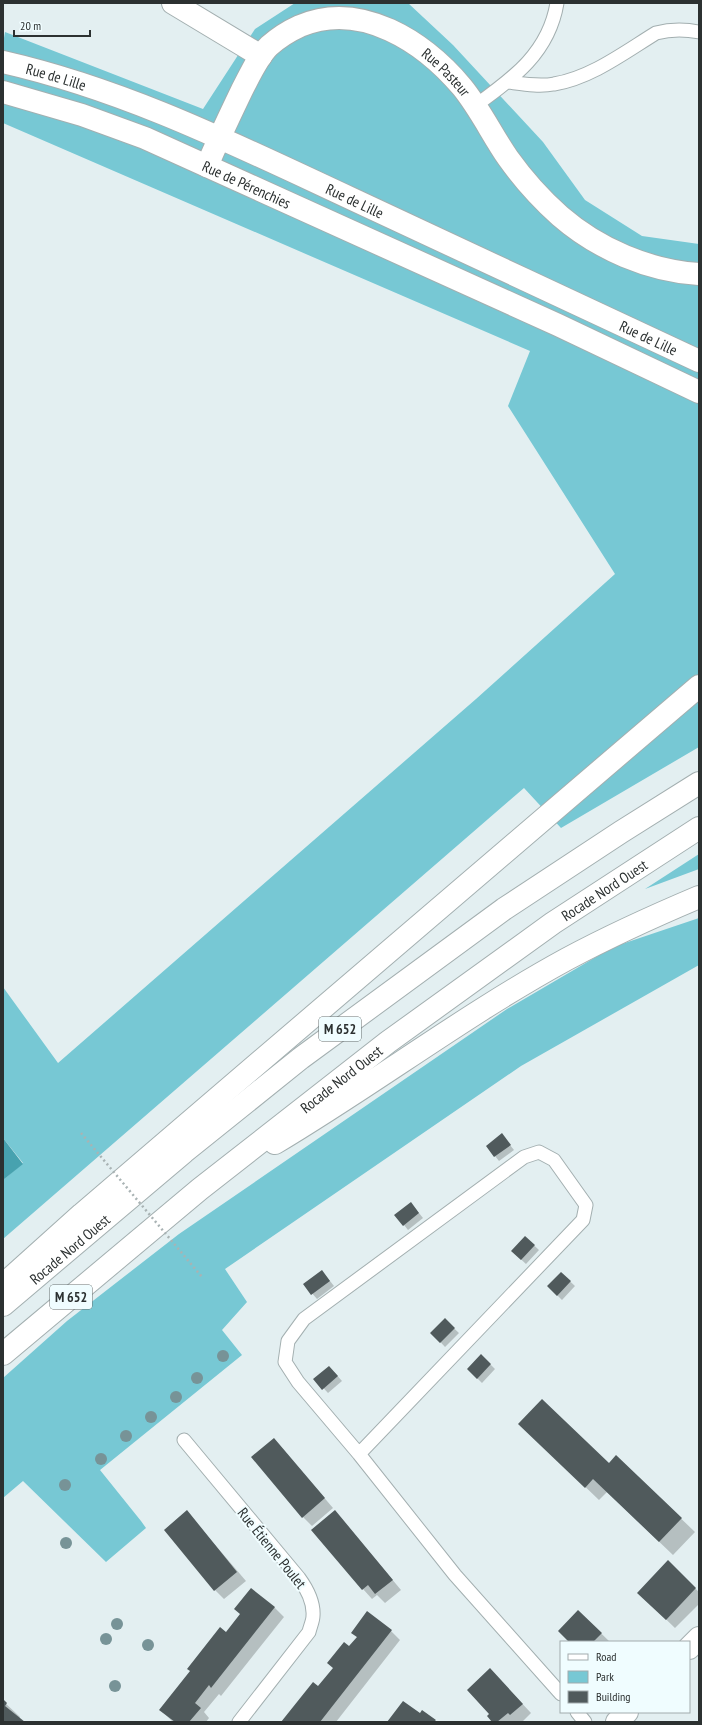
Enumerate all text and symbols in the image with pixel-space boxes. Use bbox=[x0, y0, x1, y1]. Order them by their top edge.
scale bar bbox=[14, 12, 90, 38]
text: 20 m bbox=[20, 18, 41, 33]
street label: Rue Pasteur bbox=[418, 43, 476, 100]
street label: Rue de Lille bbox=[24, 59, 89, 94]
street label: Rue de Pérenchies bbox=[200, 156, 294, 212]
street label: Rue de Lille bbox=[323, 179, 387, 222]
street label: Rue de Lille bbox=[617, 316, 681, 359]
street label: Rocade Nord Ouest bbox=[557, 855, 651, 925]
road number: M 652 bbox=[319, 1017, 361, 1041]
street label: Rocade Nord Ouest bbox=[296, 1041, 386, 1117]
street label: Rocade Nord Ouest bbox=[26, 1210, 113, 1288]
road number: M 652 bbox=[50, 1285, 92, 1309]
street label: Rue Étienne Poulet bbox=[234, 1504, 310, 1592]
legend bbox=[560, 1641, 690, 1713]
text: Road bbox=[596, 1649, 616, 1664]
text: Park bbox=[596, 1669, 614, 1684]
text: Building bbox=[596, 1689, 631, 1704]

